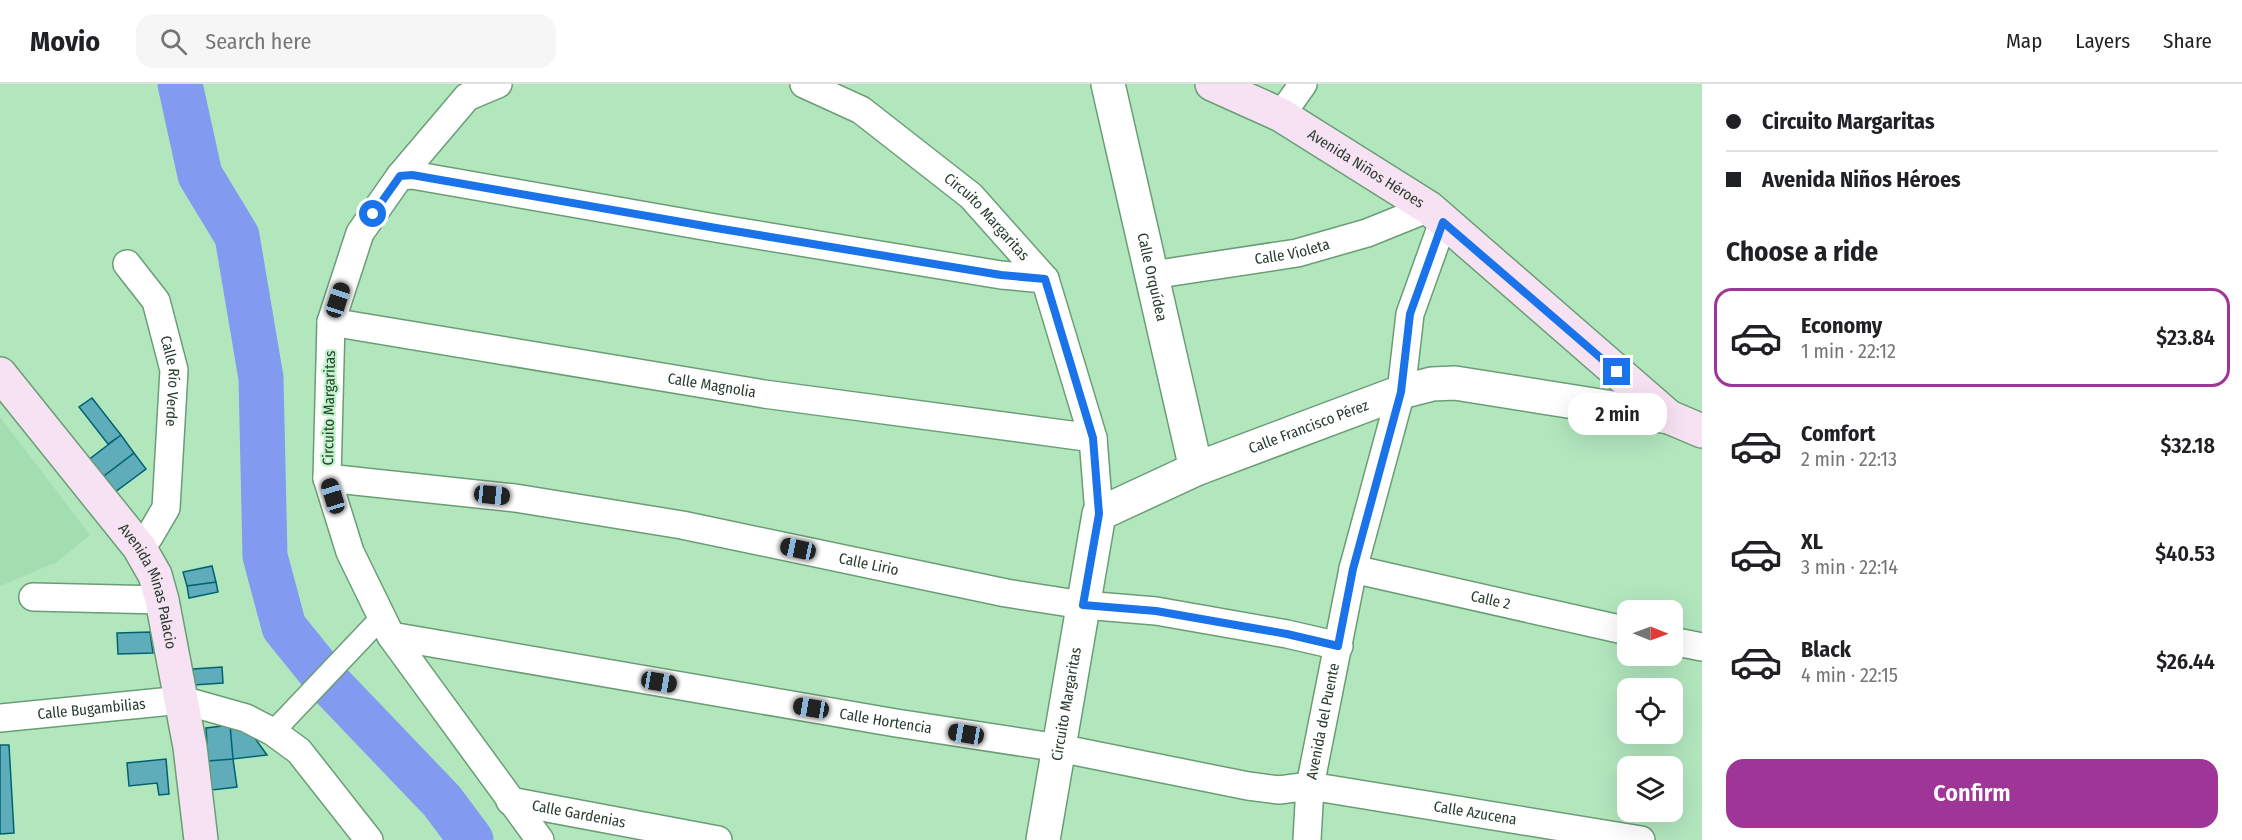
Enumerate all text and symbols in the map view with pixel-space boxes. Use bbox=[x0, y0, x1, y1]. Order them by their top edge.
search box bbox=[136, 14, 556, 68]
text: Movio bbox=[30, 25, 100, 58]
icon: search bbox=[157, 25, 190, 58]
text: Search here bbox=[205, 28, 311, 55]
text: Map bbox=[2006, 28, 2042, 54]
text: Layers bbox=[2075, 28, 2130, 54]
text: Share bbox=[2163, 28, 2212, 54]
text: Circuito Margaritas bbox=[1762, 108, 1935, 135]
street label: Avenida Niños Héroes bbox=[1304, 125, 1428, 212]
text: Avenida Niños Héroes bbox=[1762, 166, 1961, 193]
street label: Circuito Margaritas bbox=[940, 169, 1033, 264]
route start bbox=[359, 200, 386, 227]
street label: Calle Orquídea bbox=[1133, 231, 1171, 323]
street label: Calle Violeta bbox=[1253, 235, 1332, 268]
text: Choose a ride bbox=[1726, 236, 1878, 268]
car bbox=[324, 280, 352, 320]
icon: car bbox=[1729, 311, 1783, 365]
text: Economy bbox=[1801, 312, 1882, 339]
text: $23.84 bbox=[2156, 324, 2215, 351]
street label: Calle Río Verde bbox=[156, 334, 183, 427]
text: 1 min · 22:12 bbox=[1801, 339, 1896, 363]
street label: Circuito Margaritas bbox=[319, 350, 339, 466]
route end bbox=[1603, 358, 1630, 385]
street label: Calle Magnolia bbox=[666, 369, 757, 402]
callout: 2 min bbox=[1568, 393, 1666, 435]
street label: Calle Francisco Pérez bbox=[1246, 396, 1371, 457]
text: 2 min bbox=[1595, 402, 1640, 426]
icon: car bbox=[1729, 419, 1783, 473]
text: Comfort bbox=[1801, 420, 1875, 447]
text: $32.18 bbox=[2160, 432, 2215, 459]
text: 2 min · 22:13 bbox=[1801, 447, 1897, 471]
car bbox=[319, 476, 347, 516]
car bbox=[473, 484, 511, 506]
street label: Avenida Minas Palacio bbox=[115, 520, 180, 651]
icon: car bbox=[1729, 527, 1783, 581]
text: XL bbox=[1801, 528, 1823, 555]
car bbox=[779, 536, 817, 562]
text: $40.53 bbox=[2155, 540, 2215, 567]
street label: Calle Lirio bbox=[837, 549, 900, 579]
text: 3 min · 22:14 bbox=[1801, 555, 1898, 579]
street label: Calle 2 bbox=[1469, 587, 1512, 613]
north arrow bbox=[1617, 600, 1683, 666]
map controls bbox=[1617, 600, 1683, 822]
icon: car bbox=[1729, 635, 1783, 689]
text: Black bbox=[1801, 636, 1851, 663]
street label: Circuito Margaritas bbox=[1048, 646, 1085, 762]
text: $26.44 bbox=[2156, 648, 2215, 675]
street label: Avenida del Puente bbox=[1302, 662, 1343, 781]
text: 4 min · 22:15 bbox=[1801, 663, 1898, 687]
car bbox=[640, 670, 678, 694]
button: locate bbox=[1617, 678, 1683, 744]
street label: Calle Bugambilias bbox=[37, 695, 146, 723]
car bbox=[792, 696, 830, 720]
street label: Calle Hortencia bbox=[838, 704, 933, 737]
car bbox=[947, 722, 985, 746]
button: layers bbox=[1617, 756, 1683, 822]
button: Confirm bbox=[1726, 759, 2218, 828]
street label: Calle Gardenias bbox=[530, 796, 627, 832]
street label: Calle Azucena bbox=[1432, 797, 1518, 829]

